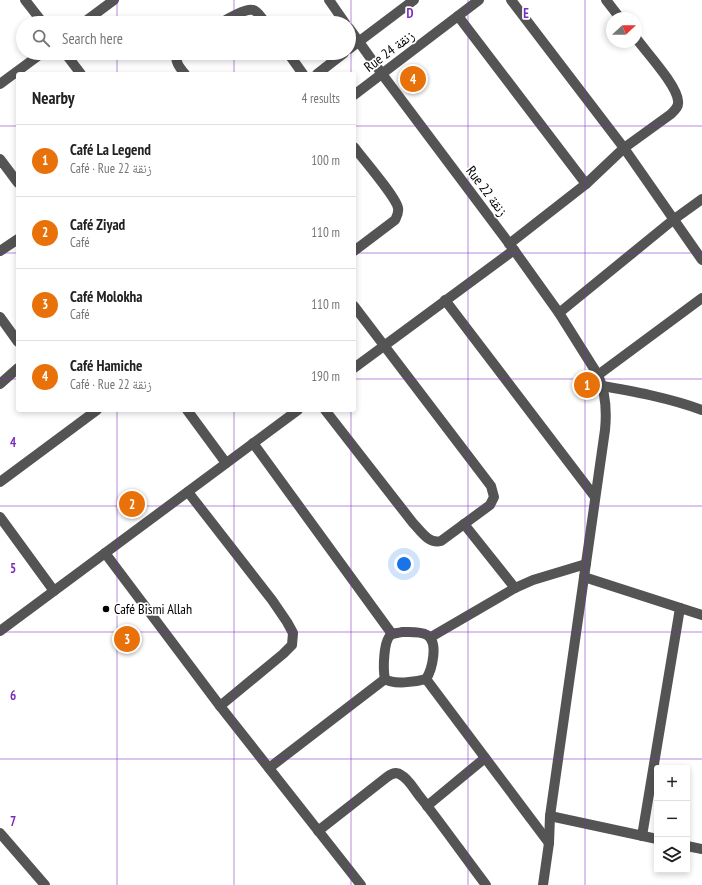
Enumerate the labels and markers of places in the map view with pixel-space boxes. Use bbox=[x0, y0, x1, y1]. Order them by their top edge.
pin: 4 bbox=[400, 64, 426, 94]
pin: 1 bbox=[574, 370, 600, 400]
pin: 2 bbox=[119, 489, 145, 519]
place label: Café Bismi Allah bbox=[114, 600, 192, 618]
marker: Café Bismi Allah bbox=[101, 604, 111, 614]
pin: 3 bbox=[114, 624, 140, 654]

